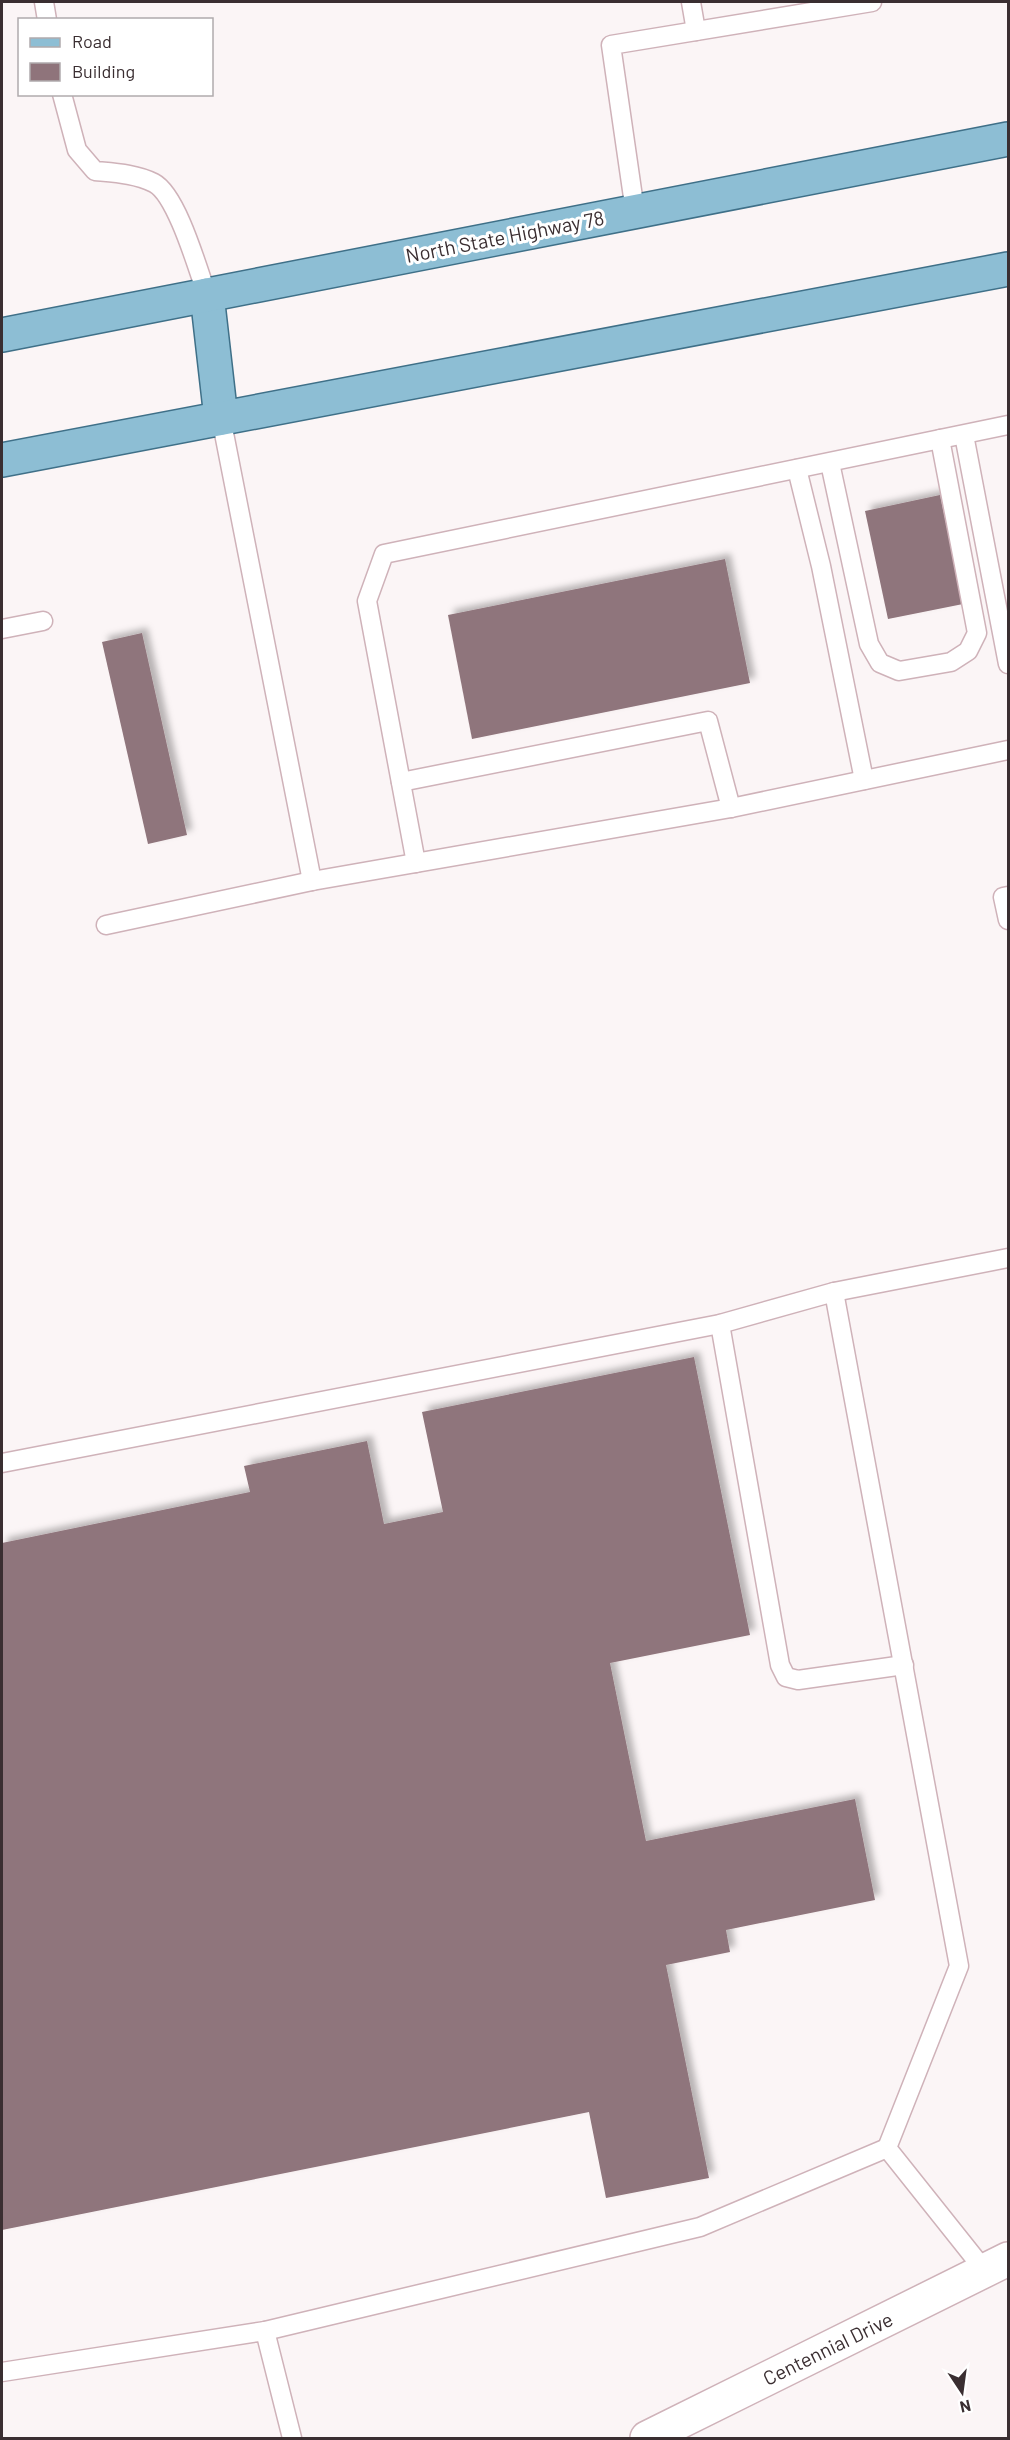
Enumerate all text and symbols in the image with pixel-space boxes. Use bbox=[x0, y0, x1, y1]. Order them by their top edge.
legend bbox=[18, 18, 213, 96]
text: Road bbox=[72, 30, 112, 52]
text: Building bbox=[72, 60, 135, 82]
street label: North State Highway 78 bbox=[404, 205, 606, 267]
street label: Centennial Drive bbox=[759, 2306, 896, 2390]
north arrow bbox=[932, 2362, 992, 2422]
text: N bbox=[958, 2397, 973, 2418]

